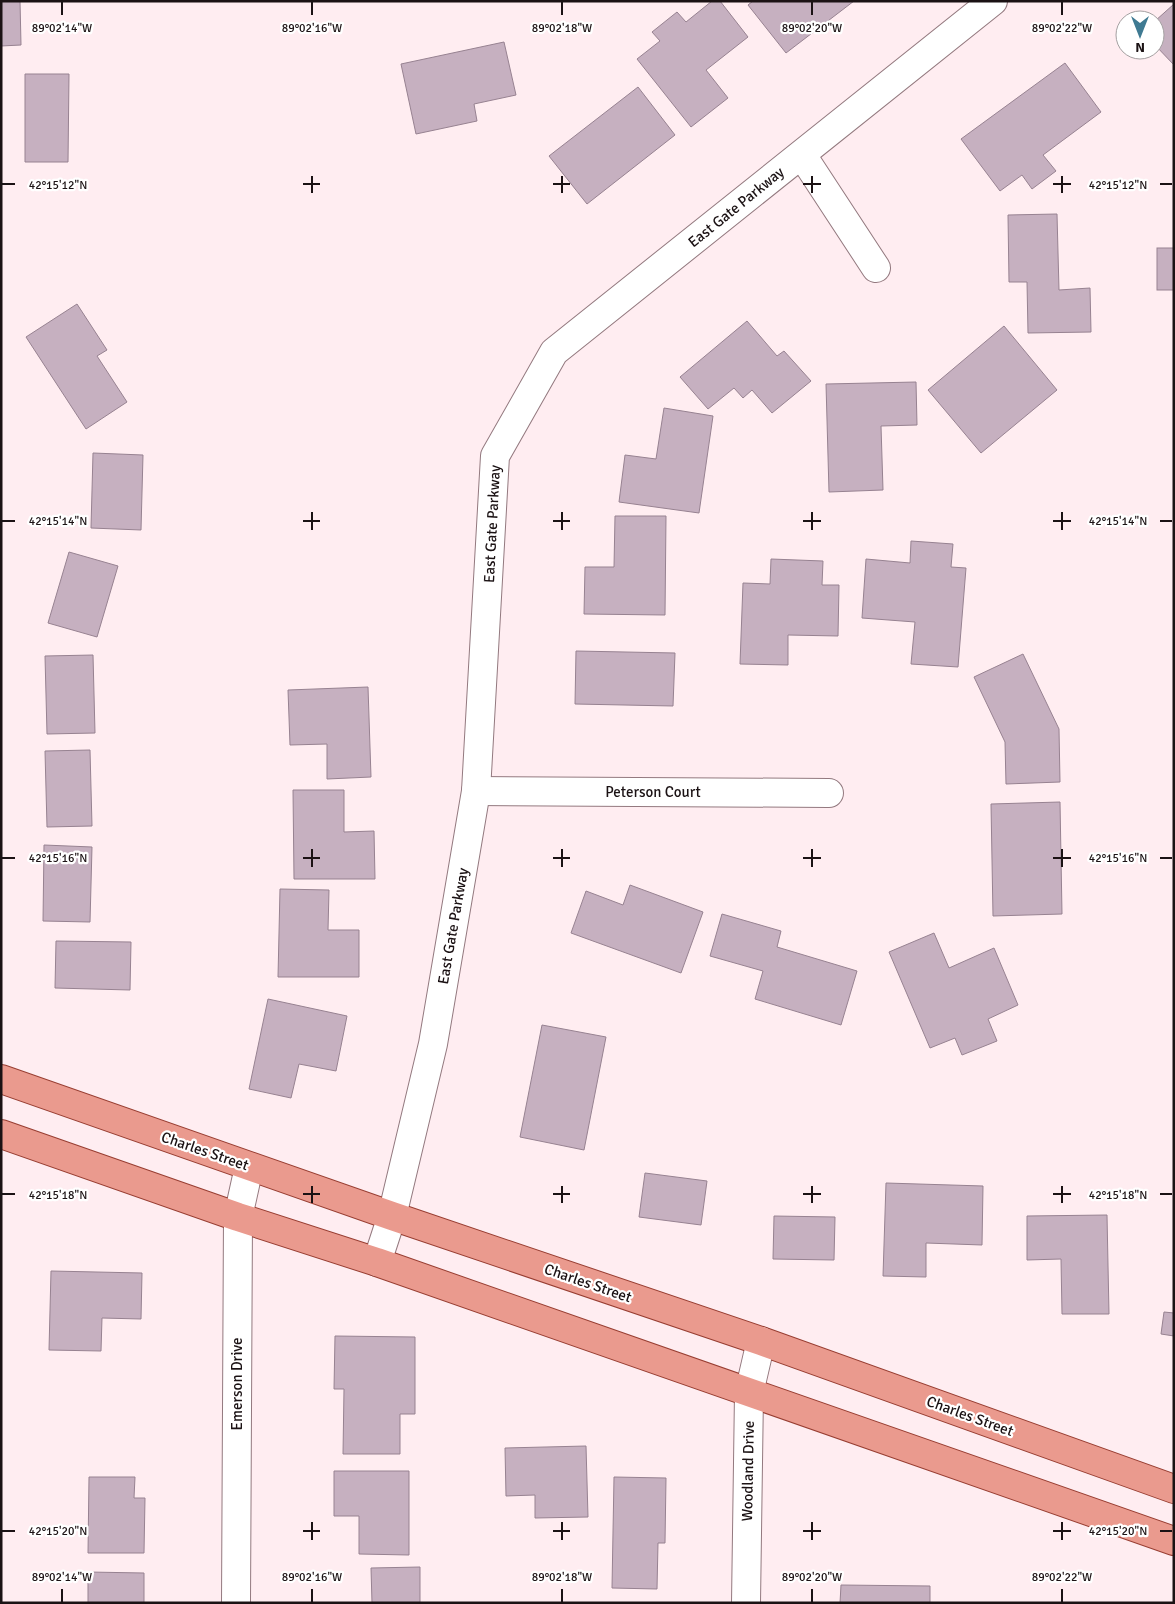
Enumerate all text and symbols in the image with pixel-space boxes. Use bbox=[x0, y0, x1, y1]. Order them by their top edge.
north arrow bbox=[1115, 10, 1165, 60]
text: 89°02'14"W bbox=[32, 21, 92, 36]
text: 89°02'16"W bbox=[282, 21, 342, 36]
text: 89°02'18"W bbox=[532, 21, 592, 36]
text: 89°02'20"W bbox=[782, 21, 842, 36]
text: 89°02'22"W bbox=[1032, 21, 1092, 36]
text: N bbox=[1135, 39, 1145, 56]
street label: East Gate Parkway bbox=[684, 163, 788, 251]
text: 42°15'12"N bbox=[29, 178, 87, 193]
text: 42°15'12"N bbox=[1089, 178, 1147, 193]
street label: East Gate Parkway bbox=[480, 465, 504, 583]
text: 42°15'14"N bbox=[29, 514, 87, 529]
text: 42°15'14"N bbox=[1089, 514, 1147, 529]
street label: Peterson Court bbox=[605, 783, 701, 801]
text: 42°15'16"N bbox=[29, 851, 87, 866]
text: 42°15'16"N bbox=[1089, 851, 1147, 866]
street label: East Gate Parkway bbox=[434, 866, 472, 986]
street label: Charles Street bbox=[159, 1128, 251, 1174]
text: 42°15'18"N bbox=[29, 1188, 87, 1203]
text: 42°15'18"N bbox=[1089, 1188, 1147, 1203]
street label: Charles Street bbox=[542, 1260, 634, 1306]
street label: Emerson Drive bbox=[228, 1338, 246, 1430]
street label: Charles Street bbox=[924, 1392, 1016, 1440]
street label: Woodland Drive bbox=[738, 1420, 758, 1522]
text: 42°15'20"N bbox=[29, 1524, 87, 1539]
text: 42°15'20"N bbox=[1089, 1524, 1147, 1539]
text: 89°02'14"W bbox=[32, 1570, 92, 1585]
text: 89°02'16"W bbox=[282, 1570, 342, 1585]
text: 89°02'18"W bbox=[532, 1570, 592, 1585]
text: 89°02'20"W bbox=[782, 1570, 842, 1585]
text: 89°02'22"W bbox=[1032, 1570, 1092, 1585]

